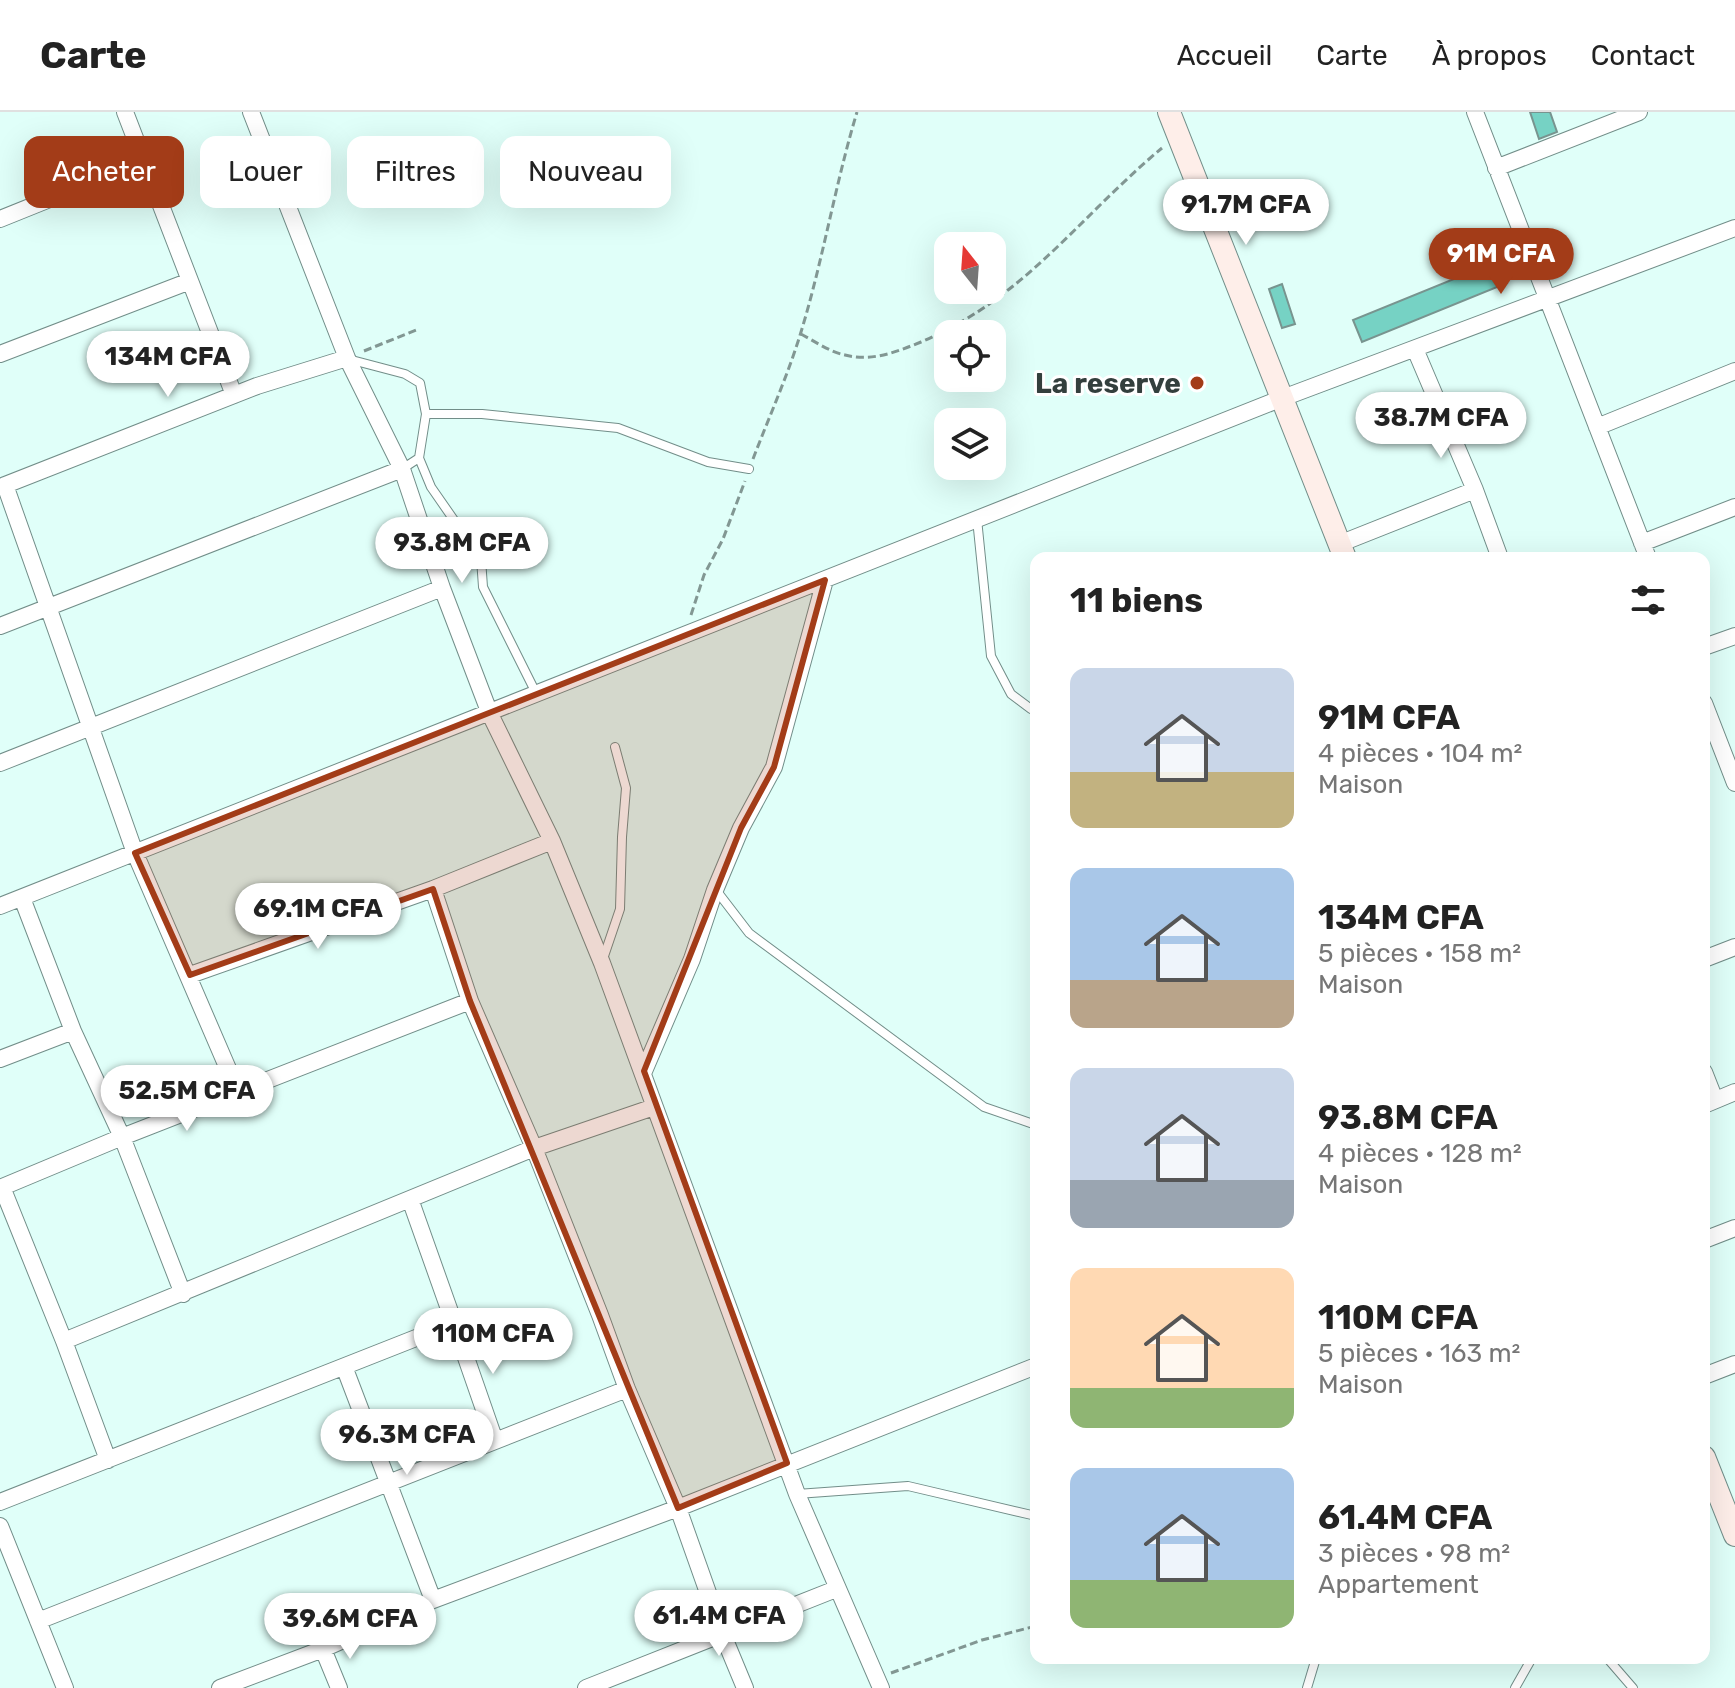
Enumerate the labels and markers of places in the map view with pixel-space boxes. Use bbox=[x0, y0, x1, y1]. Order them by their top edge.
pin: 91.7M CFA bbox=[1154, 179, 1338, 247]
pin: 91M CFA bbox=[1427, 228, 1575, 296]
pin: 134M CFA bbox=[85, 331, 251, 399]
place label: La reserve bbox=[1035, 367, 1181, 400]
marker: La reserve bbox=[1188, 374, 1206, 392]
pin: 38.7M CFA bbox=[1349, 392, 1533, 460]
pin: 93.8M CFA bbox=[370, 517, 554, 585]
pin: 69.1M CFA bbox=[226, 883, 410, 951]
pin: 52.5M CFA bbox=[95, 1065, 279, 1133]
pin: 110M CFA bbox=[410, 1308, 576, 1376]
pin: 96.3M CFA bbox=[315, 1409, 499, 1477]
pin: 61.4M CFA bbox=[627, 1590, 811, 1658]
pin: 39.6M CFA bbox=[258, 1593, 442, 1661]

